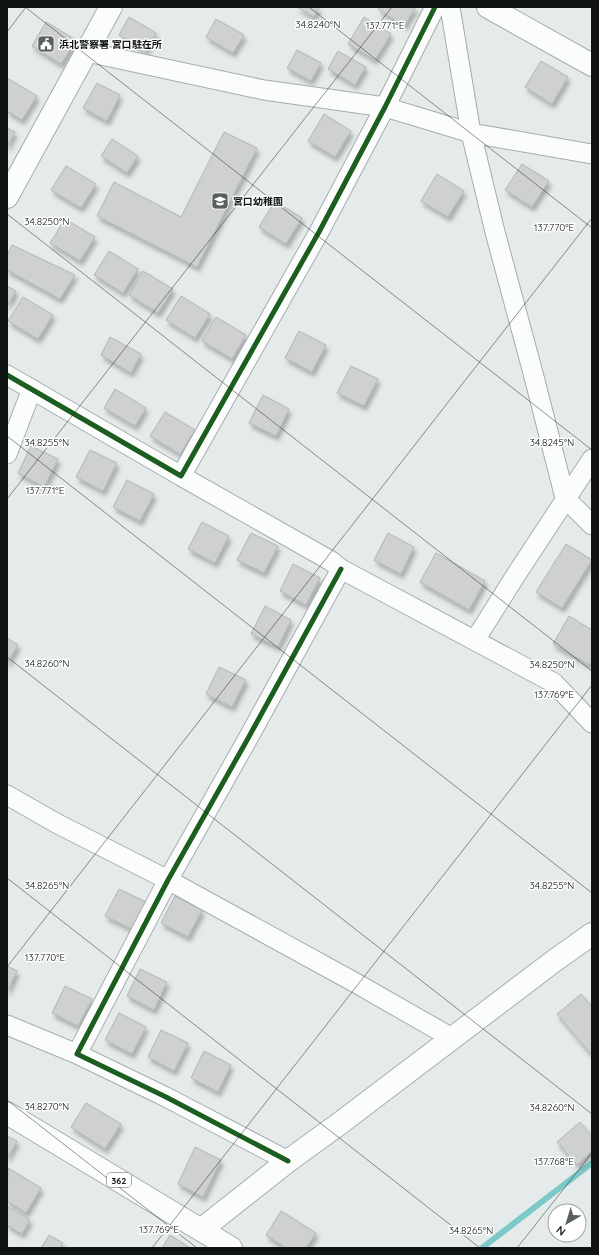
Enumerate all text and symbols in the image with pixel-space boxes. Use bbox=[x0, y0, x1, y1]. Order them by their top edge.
text: 34.8240°N bbox=[296, 18, 340, 31]
text: 137.771°E bbox=[366, 19, 405, 32]
public building icon: 浜北警察署 宮口駐在所 bbox=[36, 34, 56, 54]
place label: 浜北警察署 宮口駐在所 bbox=[59, 38, 162, 51]
school or university icon: 宮口幼稚園 bbox=[210, 191, 230, 211]
place label: 宮口幼稚園 bbox=[233, 195, 283, 208]
text: 34.8250°N bbox=[24, 215, 70, 228]
text: 137.770°E bbox=[534, 221, 575, 234]
text: 34.8255°N bbox=[25, 436, 69, 449]
text: 34.8245°N bbox=[530, 436, 574, 449]
text: 137.771°E bbox=[26, 484, 65, 497]
text: 34.8260°N bbox=[24, 657, 70, 670]
text: 34.8250°N bbox=[529, 658, 575, 671]
text: 137.769°E bbox=[534, 688, 574, 701]
text: 34.8265°N bbox=[25, 879, 69, 892]
text: 34.8255°N bbox=[530, 879, 574, 892]
text: 137.770°E bbox=[25, 951, 66, 964]
text: 34.8270°N bbox=[25, 1100, 69, 1113]
text: 34.8260°N bbox=[529, 1101, 575, 1114]
text: 137.768°E bbox=[534, 1155, 574, 1168]
road number: 362 bbox=[107, 1173, 131, 1187]
north arrow bbox=[547, 1203, 587, 1243]
text: 137.769°E bbox=[139, 1223, 179, 1236]
text: N bbox=[553, 1223, 568, 1239]
text: 34.8265°N bbox=[449, 1224, 493, 1237]

